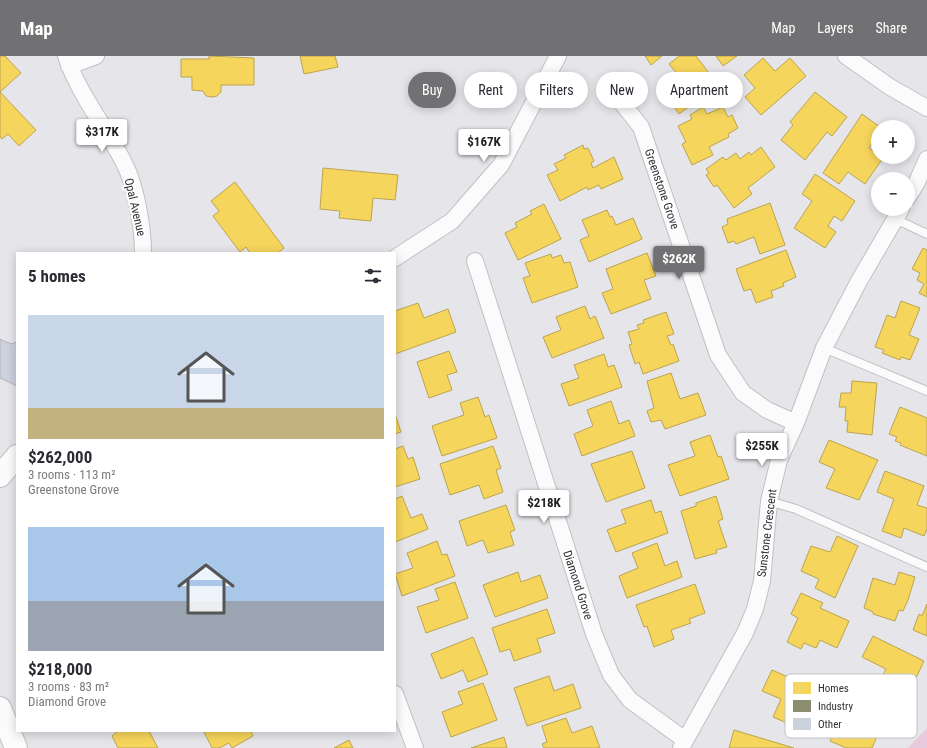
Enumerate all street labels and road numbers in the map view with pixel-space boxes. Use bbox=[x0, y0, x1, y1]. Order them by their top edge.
street label: Greenstone Grove bbox=[642, 147, 682, 231]
street label: Opal Avenue bbox=[122, 177, 149, 238]
street label: Sunstone Crescent bbox=[755, 488, 779, 578]
street label: Diamond Grove bbox=[560, 549, 596, 622]

